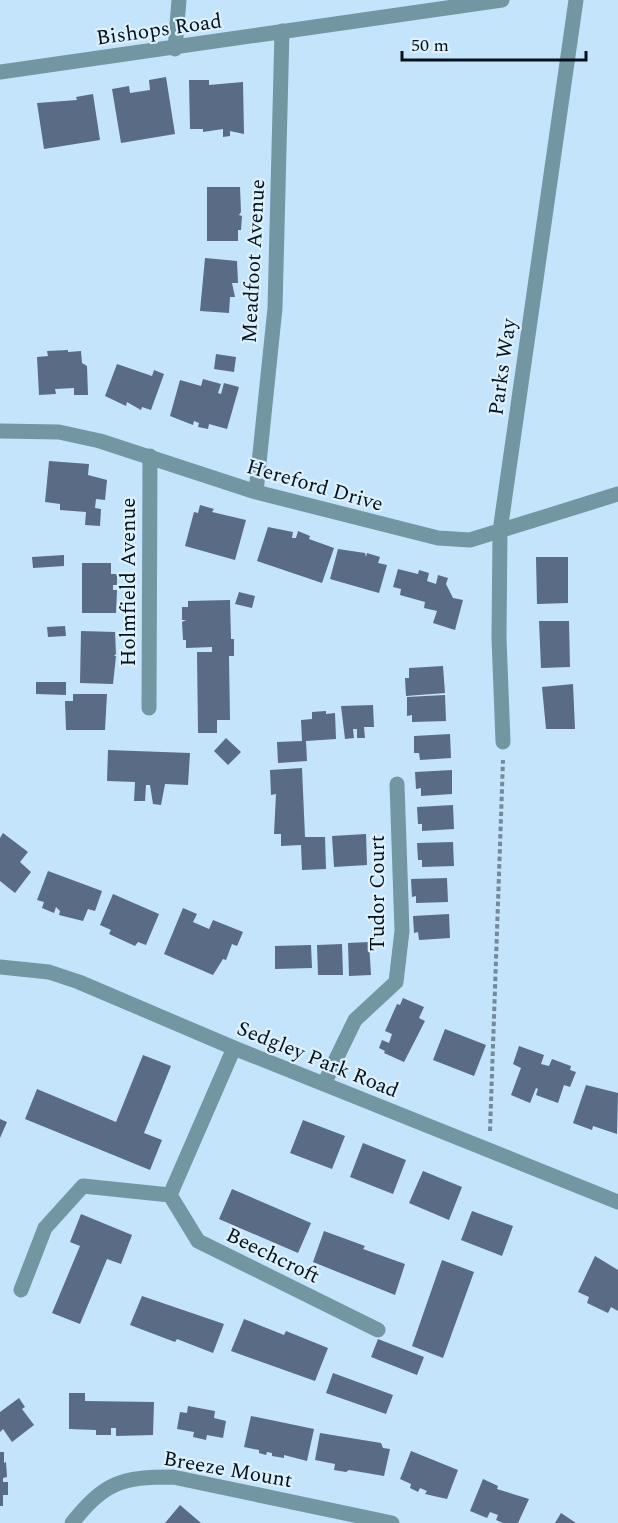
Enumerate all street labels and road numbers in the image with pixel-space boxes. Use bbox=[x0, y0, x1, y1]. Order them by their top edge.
street label: Bishops Road bbox=[94, 5, 224, 55]
street label: Meadfoot Avenue bbox=[234, 178, 274, 344]
street label: Parks Way bbox=[480, 316, 526, 418]
street label: Hereford Drive bbox=[243, 451, 387, 521]
street label: Holmfield Avenue bbox=[113, 498, 145, 666]
street label: Tudor Court bbox=[362, 835, 394, 951]
street label: Sedgley Park Road bbox=[232, 1013, 403, 1107]
street label: Beechcroft bbox=[220, 1219, 325, 1292]
street label: Breeze Mount bbox=[161, 1443, 295, 1497]

